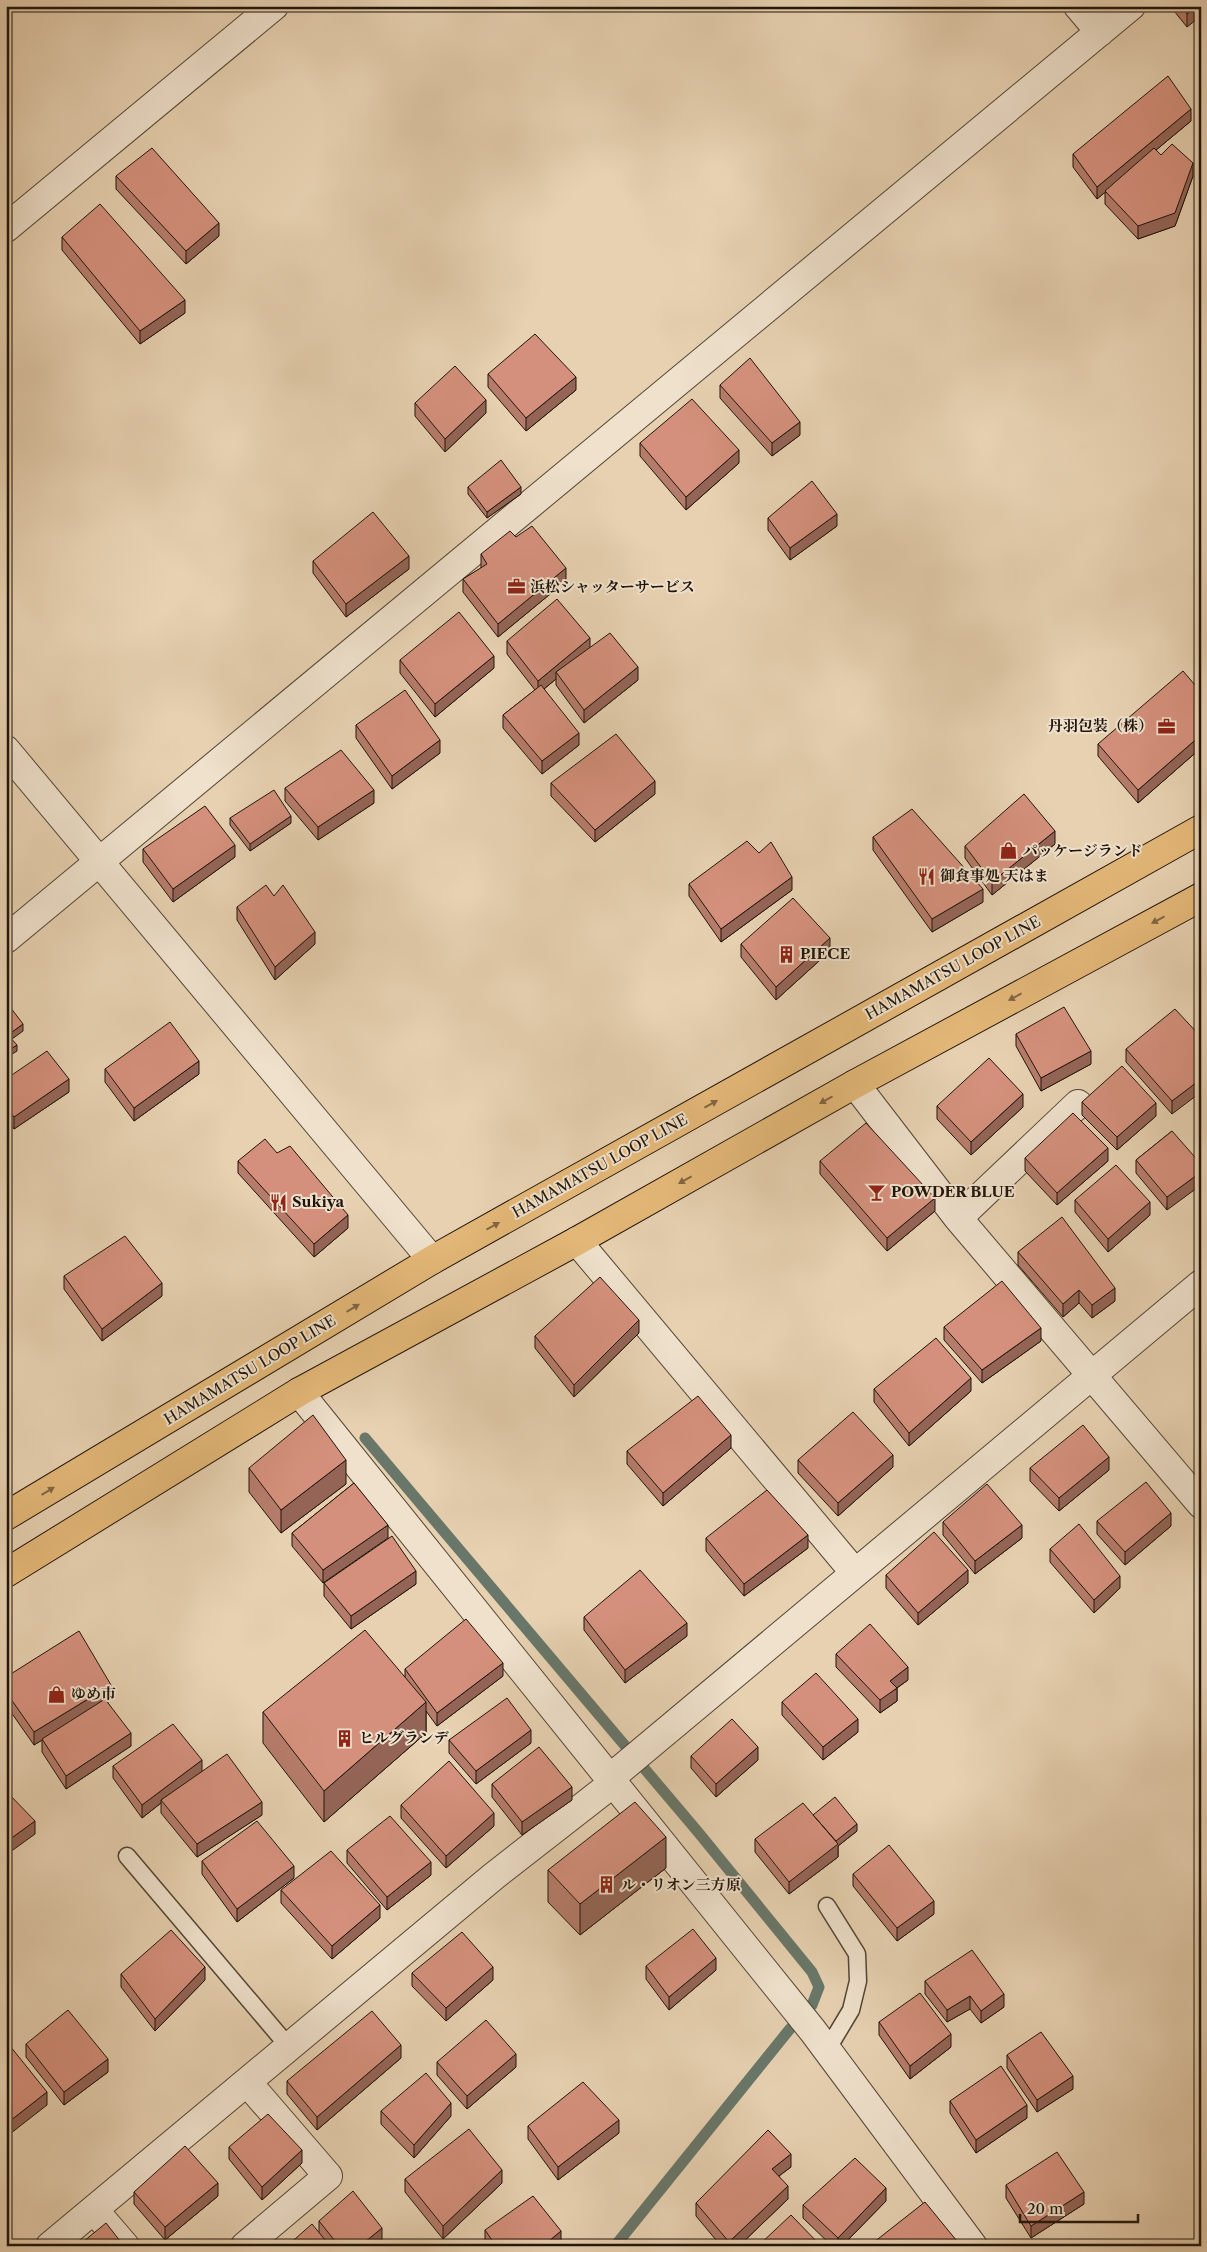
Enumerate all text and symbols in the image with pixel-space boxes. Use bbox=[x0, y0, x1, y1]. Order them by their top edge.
office icon: 浜松シャッターサービス bbox=[506, 577, 526, 597]
place label: 浜松シャッターサービス bbox=[530, 577, 695, 596]
place label: 丹羽包装（株） bbox=[1048, 716, 1153, 735]
office icon: 丹羽包装（株） bbox=[1157, 716, 1177, 736]
shop icon: パッケージランド bbox=[999, 841, 1019, 861]
place label: パッケージランド bbox=[1023, 841, 1143, 860]
restaurant icon: 御食事処 天はま bbox=[916, 866, 936, 886]
place label: 御食事処 天はま bbox=[940, 866, 1049, 885]
street label: HAMAMATSU LOOP LINE bbox=[862, 911, 1044, 1024]
one-way arrow bbox=[1151, 916, 1165, 924]
building icon: PIECE bbox=[776, 944, 796, 964]
place label: PIECE bbox=[800, 944, 850, 963]
one-way arrow bbox=[1008, 993, 1022, 1002]
one-way arrow bbox=[819, 1096, 833, 1104]
one-way arrow bbox=[704, 1100, 718, 1108]
street label: HAMAMATSU LOOP LINE bbox=[509, 1109, 691, 1222]
one-way arrow bbox=[677, 1176, 692, 1184]
bar icon: POWDER BLUE bbox=[867, 1182, 887, 1202]
place label: POWDER BLUE bbox=[891, 1182, 1015, 1201]
restaurant icon: Sukiya bbox=[268, 1192, 288, 1212]
place label: Sukiya bbox=[292, 1192, 345, 1211]
one-way arrow bbox=[486, 1222, 500, 1231]
one-way arrow bbox=[346, 1304, 359, 1313]
street label: HAMAMATSU LOOP LINE bbox=[160, 1311, 339, 1429]
one-way arrow bbox=[42, 1486, 55, 1495]
shop icon: ゆめ市 bbox=[47, 1684, 67, 1704]
place label: ゆめ市 bbox=[71, 1684, 116, 1703]
building icon: ヒルグランデ bbox=[335, 1728, 355, 1748]
place label: ヒルグランデ bbox=[359, 1728, 449, 1747]
building icon: ル・リオン三方原 bbox=[597, 1875, 617, 1895]
place label: ル・リオン三方原 bbox=[621, 1875, 741, 1894]
scale bar bbox=[1020, 2192, 1137, 2224]
text: 20 m bbox=[1027, 2199, 1063, 2218]

